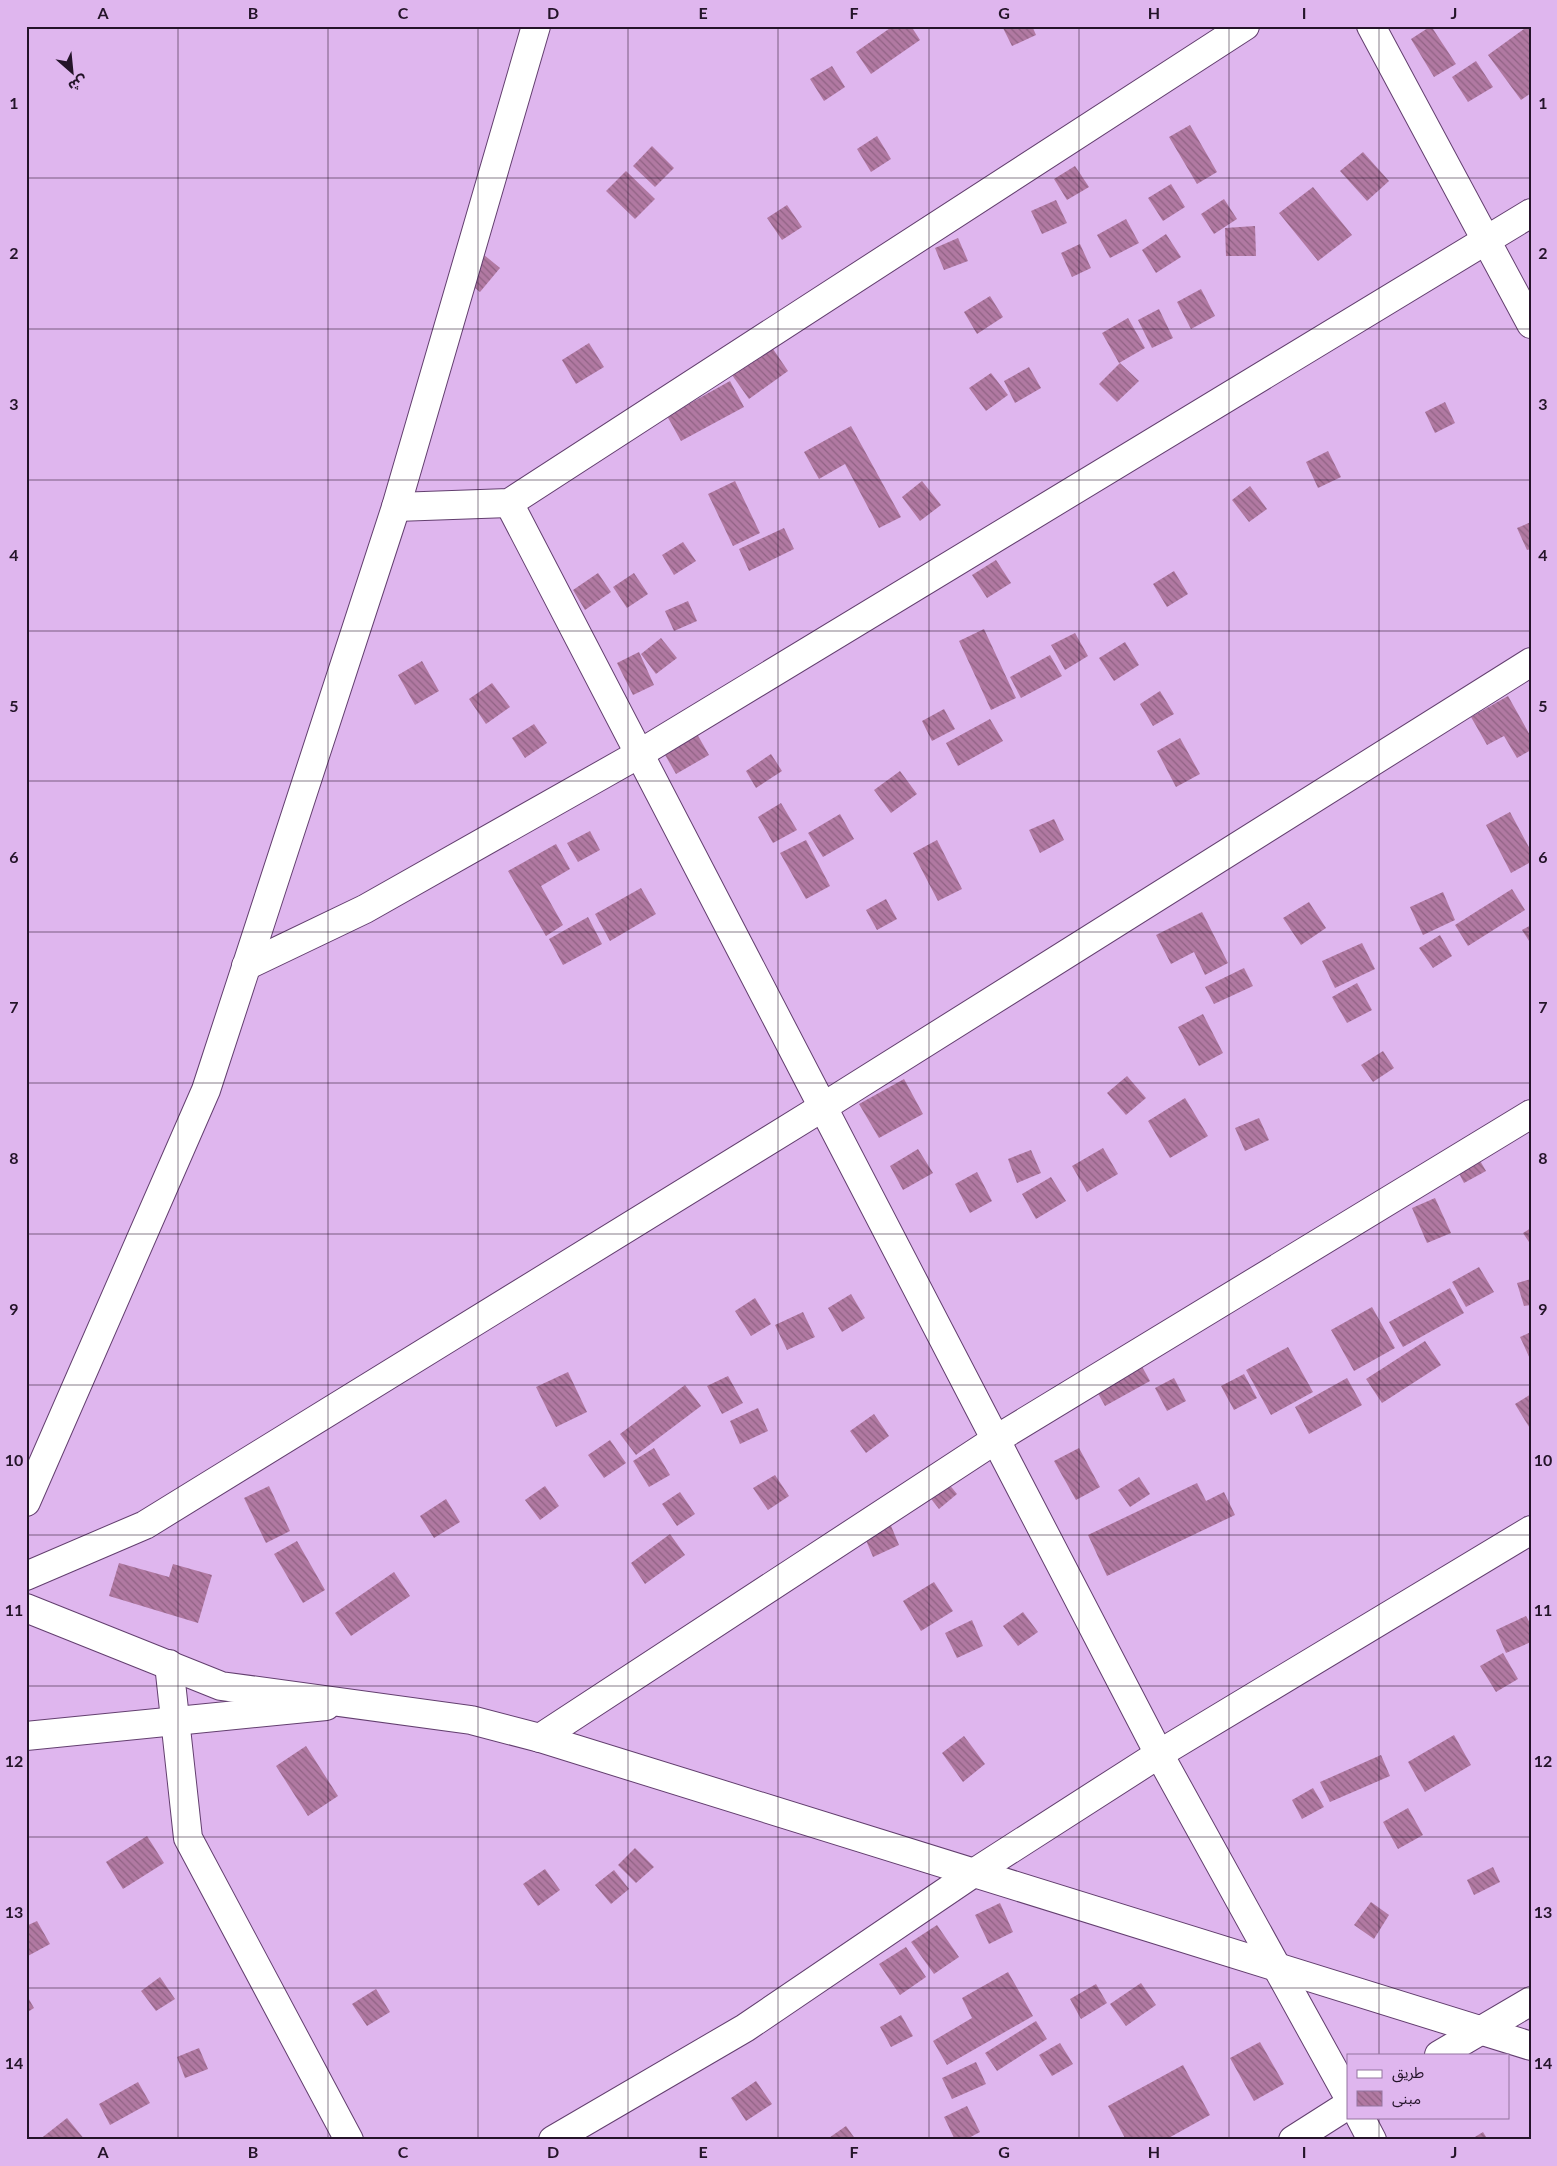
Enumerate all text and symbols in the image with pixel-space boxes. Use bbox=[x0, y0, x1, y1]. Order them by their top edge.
text: A bbox=[96, 3, 109, 22]
text: B bbox=[248, 3, 258, 22]
text: C bbox=[398, 3, 409, 22]
text: D bbox=[547, 3, 559, 22]
text: E bbox=[698, 3, 708, 22]
text: F bbox=[849, 3, 859, 22]
text: G bbox=[998, 3, 1010, 22]
text: H bbox=[1148, 3, 1160, 22]
text: I bbox=[1302, 3, 1306, 22]
text: J bbox=[1451, 3, 1457, 22]
north arrow bbox=[48, 48, 98, 98]
text: ش bbox=[66, 72, 91, 96]
text: 1 bbox=[9, 93, 19, 112]
text: 1 bbox=[1538, 93, 1548, 112]
text: 2 bbox=[9, 243, 19, 262]
text: 2 bbox=[1538, 243, 1548, 262]
text: 3 bbox=[9, 394, 19, 413]
text: 3 bbox=[1538, 394, 1548, 413]
text: 4 bbox=[9, 545, 19, 564]
text: 4 bbox=[1538, 545, 1548, 564]
text: 5 bbox=[9, 696, 19, 715]
text: 5 bbox=[1538, 696, 1548, 715]
text: 6 bbox=[9, 847, 19, 866]
text: 6 bbox=[1538, 847, 1548, 866]
text: 7 bbox=[9, 997, 19, 1016]
text: 7 bbox=[1538, 997, 1548, 1016]
text: 8 bbox=[9, 1148, 19, 1167]
text: 8 bbox=[1538, 1148, 1548, 1167]
text: 9 bbox=[9, 1299, 19, 1318]
text: 9 bbox=[1538, 1299, 1548, 1318]
text: 10 bbox=[5, 1450, 23, 1469]
text: 10 bbox=[1534, 1450, 1552, 1469]
text: 11 bbox=[5, 1600, 23, 1619]
text: 11 bbox=[1534, 1600, 1552, 1619]
text: 12 bbox=[5, 1751, 23, 1770]
text: 12 bbox=[1534, 1751, 1552, 1770]
text: 13 bbox=[5, 1902, 23, 1921]
text: 13 bbox=[1534, 1902, 1552, 1921]
text: 14 bbox=[5, 2053, 23, 2072]
text: 14 bbox=[1534, 2053, 1552, 2072]
legend bbox=[1347, 2054, 1510, 2118]
text: طريق bbox=[1392, 2063, 1424, 2083]
text: مبنى bbox=[1392, 2089, 1421, 2108]
text: A bbox=[96, 2142, 109, 2161]
text: B bbox=[248, 2142, 258, 2161]
text: C bbox=[398, 2142, 409, 2161]
text: D bbox=[547, 2142, 559, 2161]
text: E bbox=[698, 2142, 708, 2161]
text: F bbox=[849, 2142, 859, 2161]
text: G bbox=[998, 2142, 1010, 2161]
text: H bbox=[1148, 2142, 1160, 2161]
text: I bbox=[1302, 2142, 1306, 2161]
text: J bbox=[1451, 2142, 1457, 2161]

